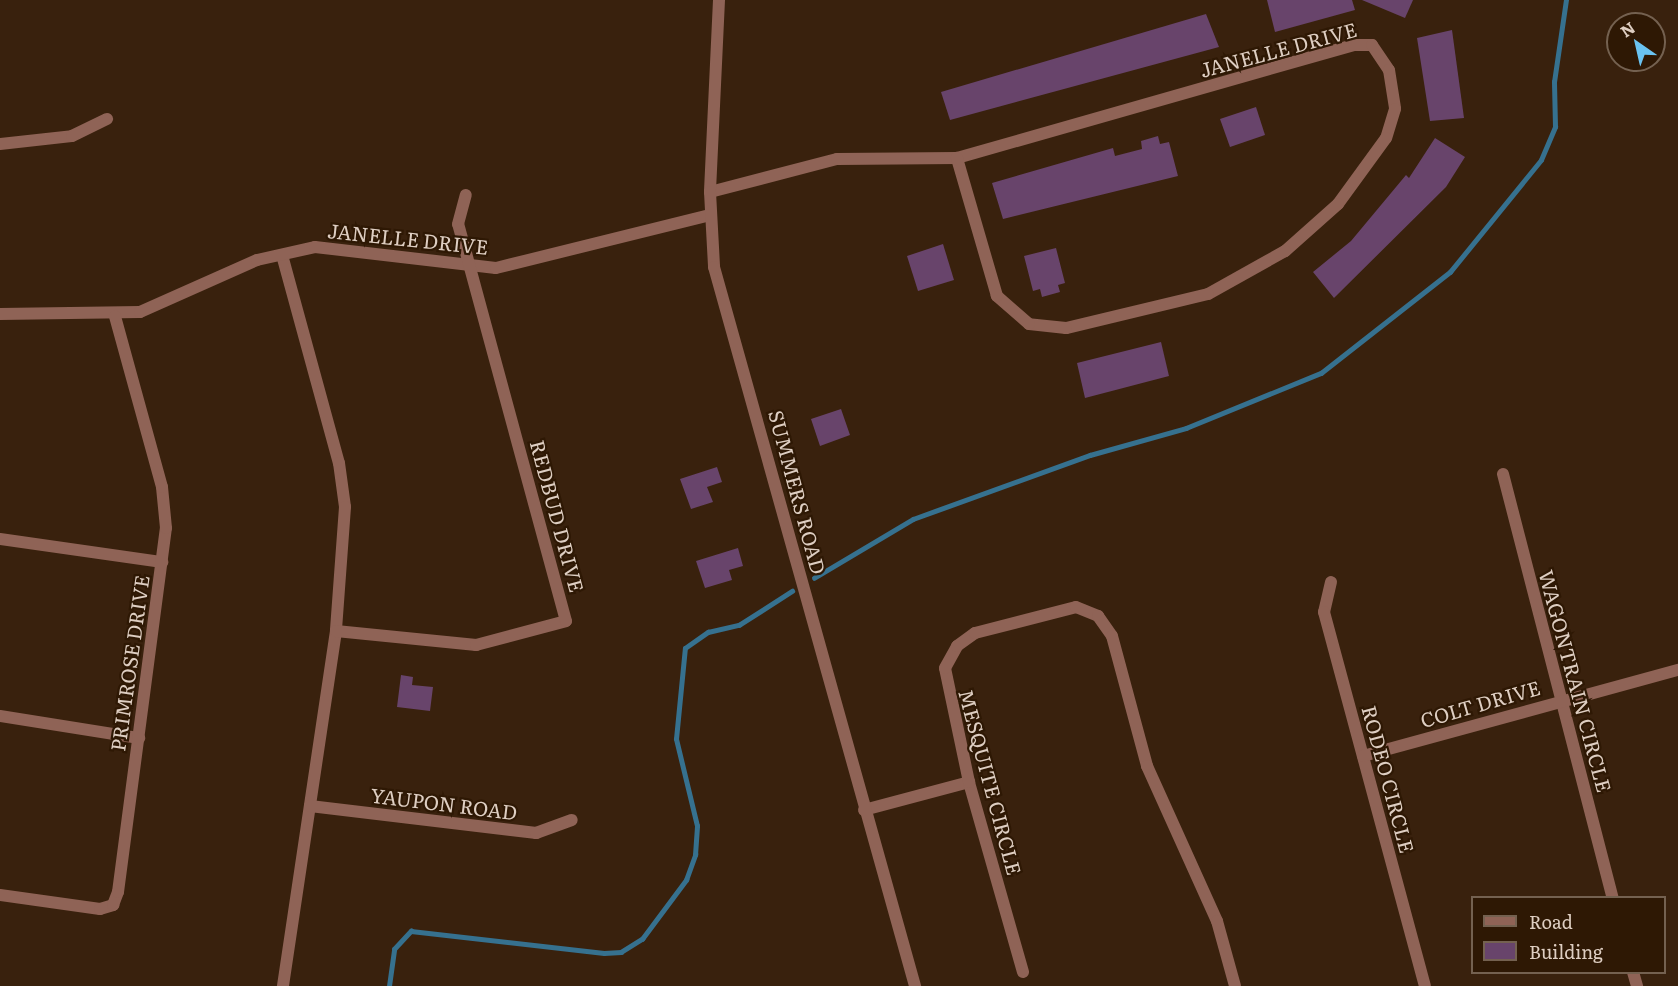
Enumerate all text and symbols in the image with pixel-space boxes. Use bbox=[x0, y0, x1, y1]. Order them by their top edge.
north arrow bbox=[1606, 12, 1666, 72]
text: N bbox=[1615, 15, 1639, 42]
street label: JANELLE DRIVE bbox=[1197, 16, 1359, 82]
street label: JANELLE DRIVE bbox=[326, 218, 490, 258]
street label: SUMMERS ROAD bbox=[765, 407, 831, 577]
street label: REDBUD DRIVE bbox=[526, 437, 590, 595]
street label: WAGONTRAIN CIRCLE bbox=[1535, 567, 1617, 795]
street label: PRIMROSE DRIVE bbox=[105, 573, 153, 753]
street label: COLT DRIVE bbox=[1417, 674, 1543, 732]
street label: MESQUITE CIRCLE bbox=[955, 687, 1027, 877]
street label: RODEO CIRCLE bbox=[1358, 703, 1420, 855]
street label: YAUPON ROAD bbox=[369, 782, 519, 824]
legend bbox=[1471, 896, 1666, 974]
text: Road bbox=[1529, 908, 1573, 935]
text: Building bbox=[1529, 938, 1603, 965]

